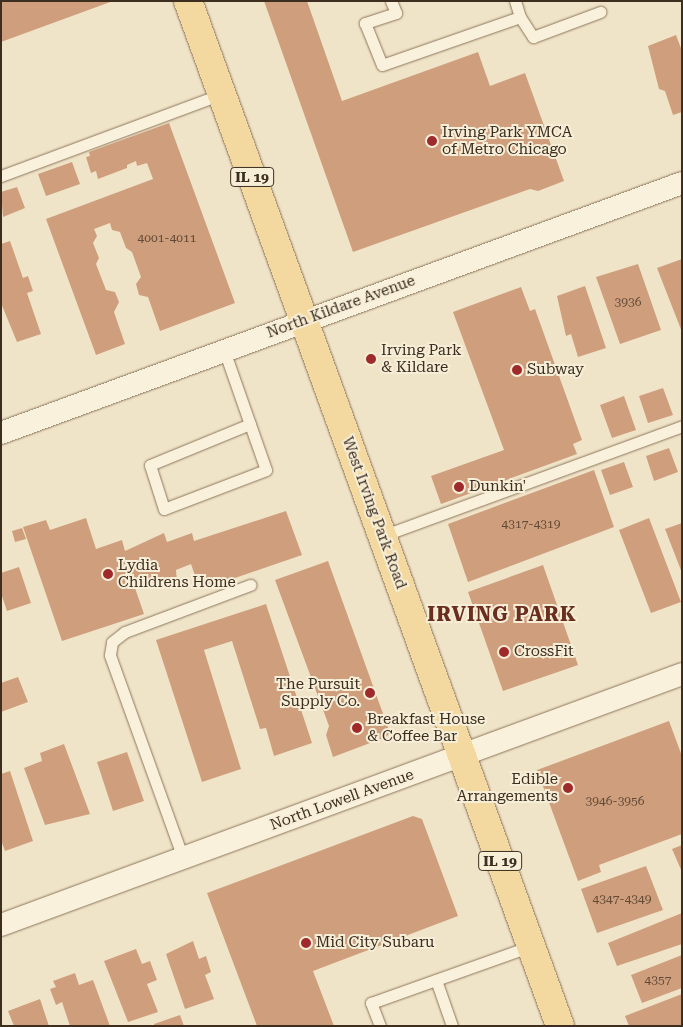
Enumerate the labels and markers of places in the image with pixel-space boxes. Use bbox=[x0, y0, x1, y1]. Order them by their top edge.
place label: Irving Park YMCA of Metro Chicago bbox=[442, 123, 572, 158]
marker: Irving Park YMCA of Metro Chicago bbox=[426, 135, 438, 147]
place label: Irving Park & Kildare bbox=[381, 341, 462, 376]
marker: Irving Park & Kildare bbox=[365, 353, 377, 365]
place label: Subway bbox=[527, 361, 584, 379]
marker: Subway bbox=[511, 364, 523, 376]
place label: Dunkin' bbox=[469, 478, 526, 496]
marker: Dunkin' bbox=[453, 481, 465, 493]
place label: Lydia Childrens Home bbox=[118, 556, 236, 591]
marker: Lydia Childrens Home bbox=[102, 568, 114, 580]
place label: CrossFit bbox=[514, 643, 574, 661]
marker: CrossFit bbox=[498, 646, 510, 658]
place label: The Pursuit Supply Co. bbox=[276, 675, 360, 710]
marker: The Pursuit Supply Co. bbox=[364, 687, 376, 699]
place label: Breakfast House & Coffee Bar bbox=[367, 710, 485, 745]
marker: Breakfast House & Coffee Bar bbox=[351, 722, 363, 734]
place label: Edible Arrangements bbox=[457, 770, 558, 805]
marker: Edible Arrangements bbox=[562, 782, 574, 794]
place label: Mid City Subaru bbox=[316, 934, 434, 952]
marker: Mid City Subaru bbox=[300, 937, 312, 949]

